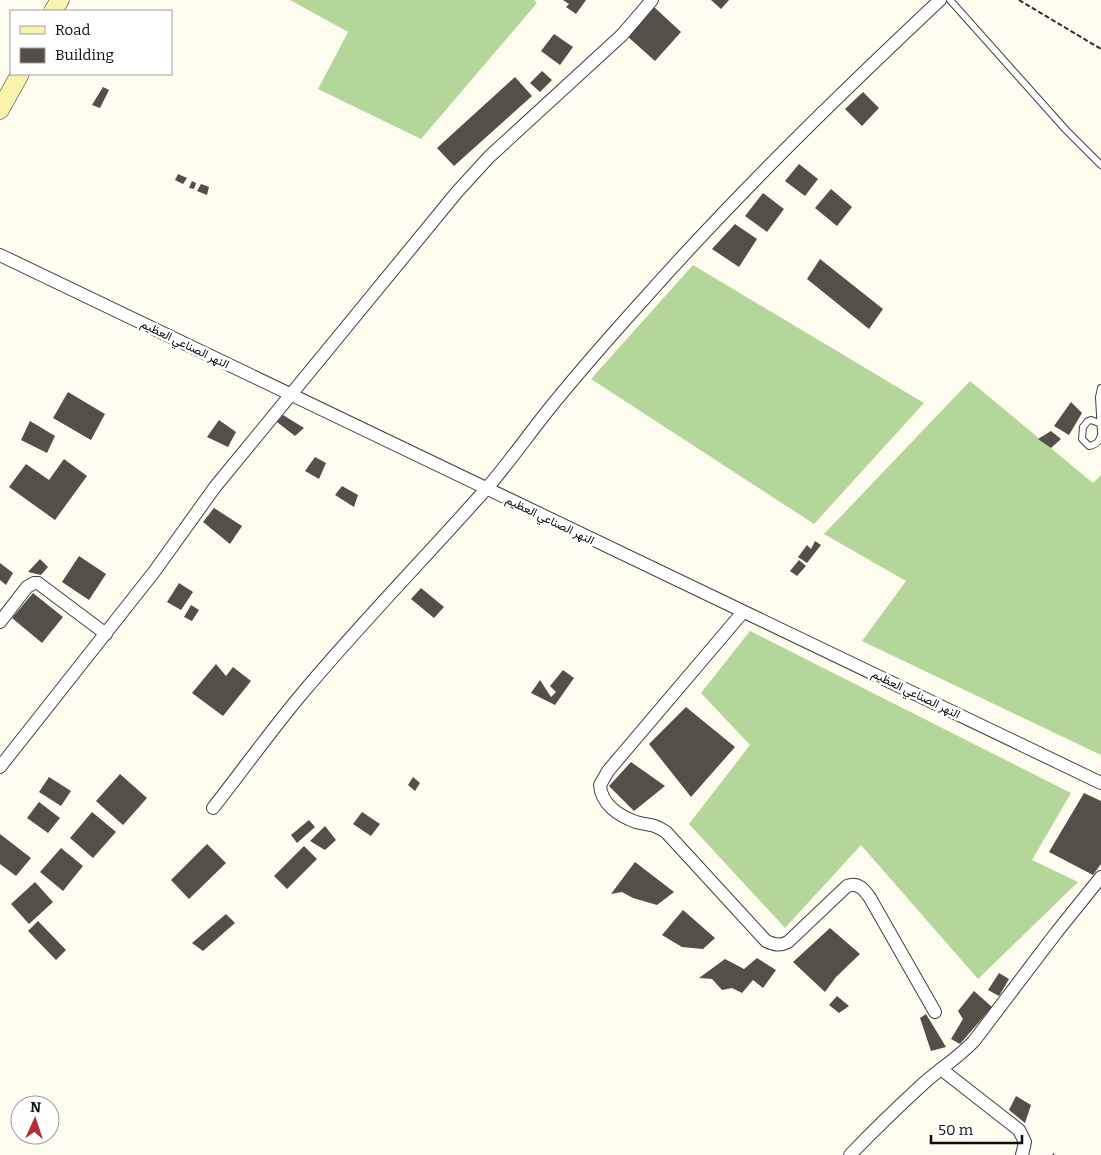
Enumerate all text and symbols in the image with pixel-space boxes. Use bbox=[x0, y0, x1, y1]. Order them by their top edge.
legend bbox=[10, 10, 172, 75]
text: Road bbox=[55, 21, 90, 39]
text: Building bbox=[55, 46, 114, 64]
street label: النهر الصناعي العظيم bbox=[137, 317, 232, 374]
street label: النهر الصناعي العظيم bbox=[502, 493, 597, 550]
street label: النهر الصناعي العظيم bbox=[868, 667, 963, 724]
north arrow bbox=[10, 1095, 60, 1145]
text: N bbox=[30, 1099, 42, 1116]
scale bar bbox=[931, 1112, 1022, 1144]
text: 50 m bbox=[938, 1121, 974, 1139]

